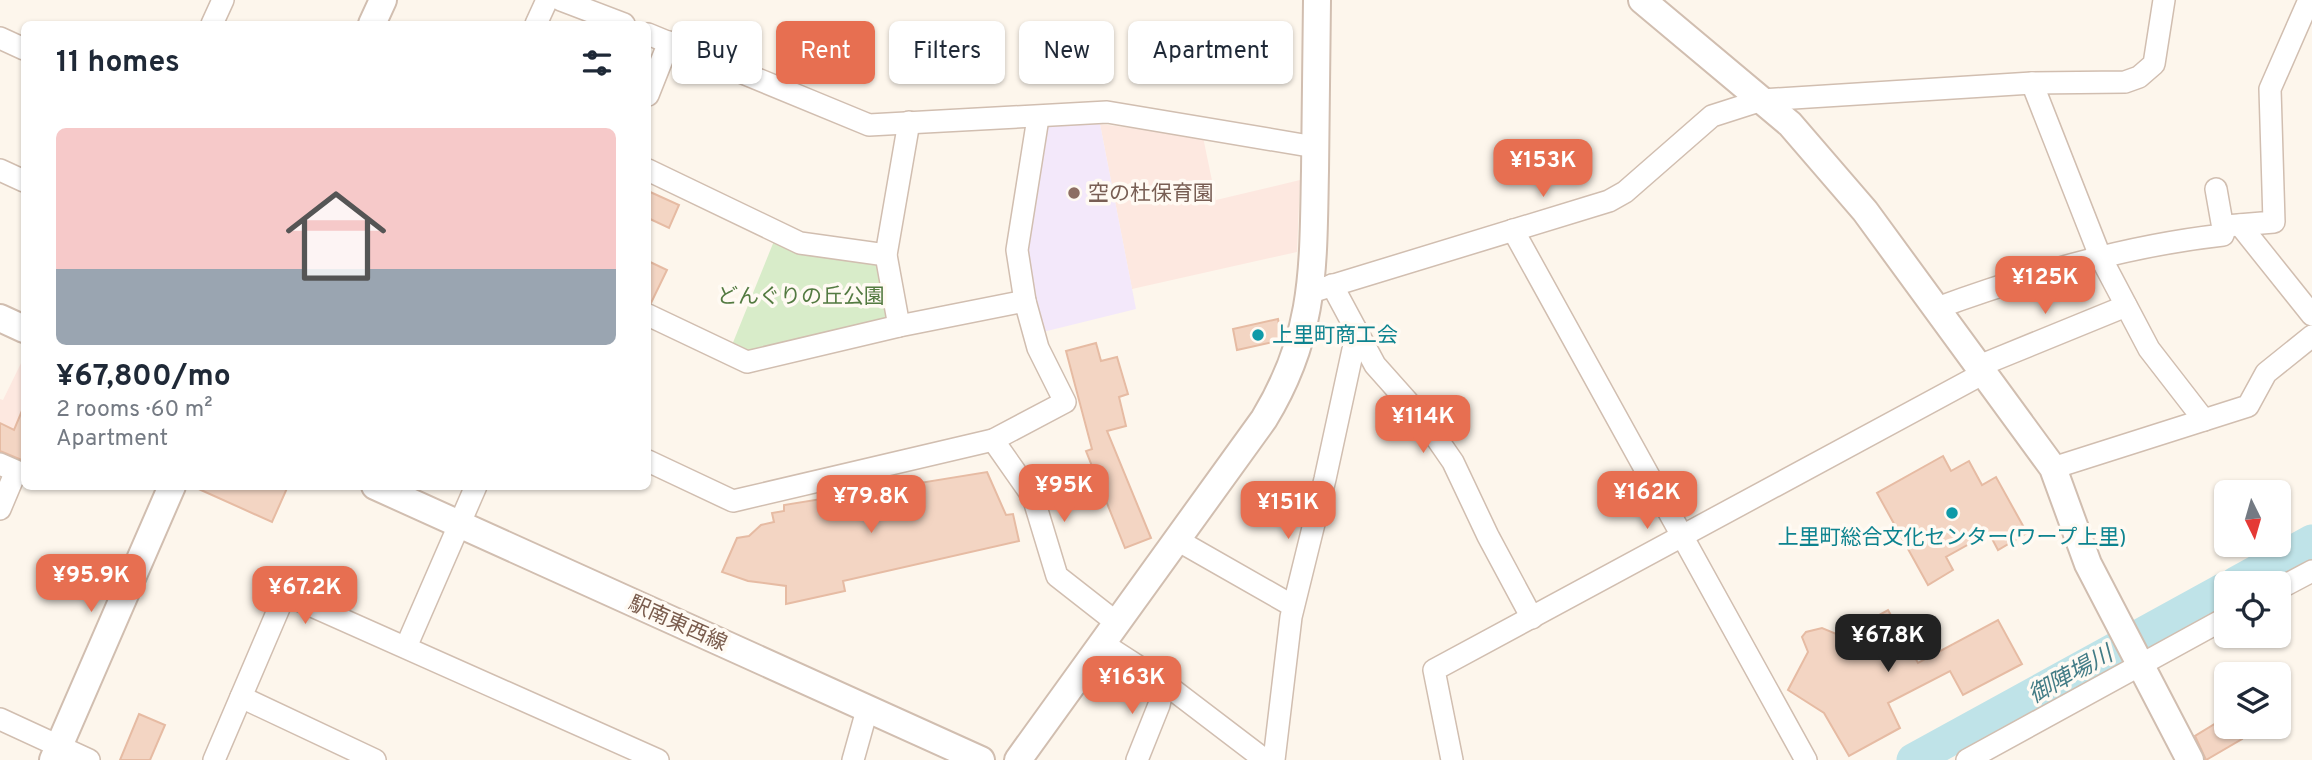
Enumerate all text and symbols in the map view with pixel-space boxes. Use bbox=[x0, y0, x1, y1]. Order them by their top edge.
chip: Buy bbox=[672, 21, 762, 84]
chip: Rent bbox=[776, 21, 875, 84]
chip: Filters bbox=[889, 21, 1005, 84]
chip: New bbox=[1019, 21, 1114, 84]
chip: Apartment bbox=[1128, 21, 1293, 84]
icon: filters bbox=[578, 44, 616, 82]
text: 11 homes bbox=[56, 45, 180, 82]
pin: ¥153K bbox=[1494, 140, 1592, 199]
text: ¥153K bbox=[1509, 147, 1577, 176]
icon: home bbox=[273, 173, 399, 299]
place label: 空の杜保育園 bbox=[1088, 181, 1214, 208]
marker: 空の杜保育園 bbox=[1066, 185, 1082, 201]
pin: ¥125K bbox=[1996, 256, 2094, 316]
text: ¥125K bbox=[2011, 264, 2079, 293]
park label: どんぐりの丘公園 bbox=[717, 284, 885, 311]
place label: 上里町商工会 bbox=[1272, 323, 1398, 350]
marker: 上里町商工会 bbox=[1250, 327, 1266, 343]
text: ¥67,800/mo bbox=[56, 359, 231, 396]
text: 2 rooms · 60 m² bbox=[56, 396, 213, 425]
pin: ¥114K bbox=[1374, 396, 1472, 455]
text: ¥114K bbox=[1391, 403, 1455, 432]
text: Apartment bbox=[56, 425, 168, 454]
pin: ¥95K bbox=[1023, 464, 1105, 524]
text: ¥95K bbox=[1035, 472, 1093, 501]
pin: ¥162K bbox=[1598, 472, 1696, 531]
pin: ¥79.8K bbox=[814, 476, 928, 535]
text: ¥162K bbox=[1613, 479, 1681, 508]
north arrow bbox=[2214, 480, 2291, 556]
map controls bbox=[2214, 480, 2291, 739]
pin: ¥151K bbox=[1239, 482, 1337, 541]
text: ¥79.8K bbox=[833, 483, 909, 512]
text: ¥151K bbox=[1257, 489, 1319, 518]
marker: 上里町総合文化センター(ワープ上里) bbox=[1944, 505, 1960, 521]
place label: 上里町総合文化センター(ワープ上里) bbox=[1777, 525, 2127, 552]
pin: ¥95.9K bbox=[34, 554, 148, 614]
text: ¥95.9K bbox=[52, 562, 130, 591]
pin: ¥67.2K bbox=[248, 566, 362, 626]
button: locate bbox=[2214, 571, 2291, 648]
text: ¥67.2K bbox=[268, 574, 342, 603]
street label: 駅南東西線 bbox=[624, 591, 731, 658]
pin: ¥67.8K bbox=[1831, 614, 1945, 674]
text: ¥67.8K bbox=[1851, 622, 1925, 651]
water label: 御陣場川 bbox=[2024, 640, 2121, 711]
pin: ¥163K bbox=[1083, 656, 1181, 716]
button: layers bbox=[2214, 662, 2291, 739]
text: ¥163K bbox=[1098, 664, 1166, 693]

